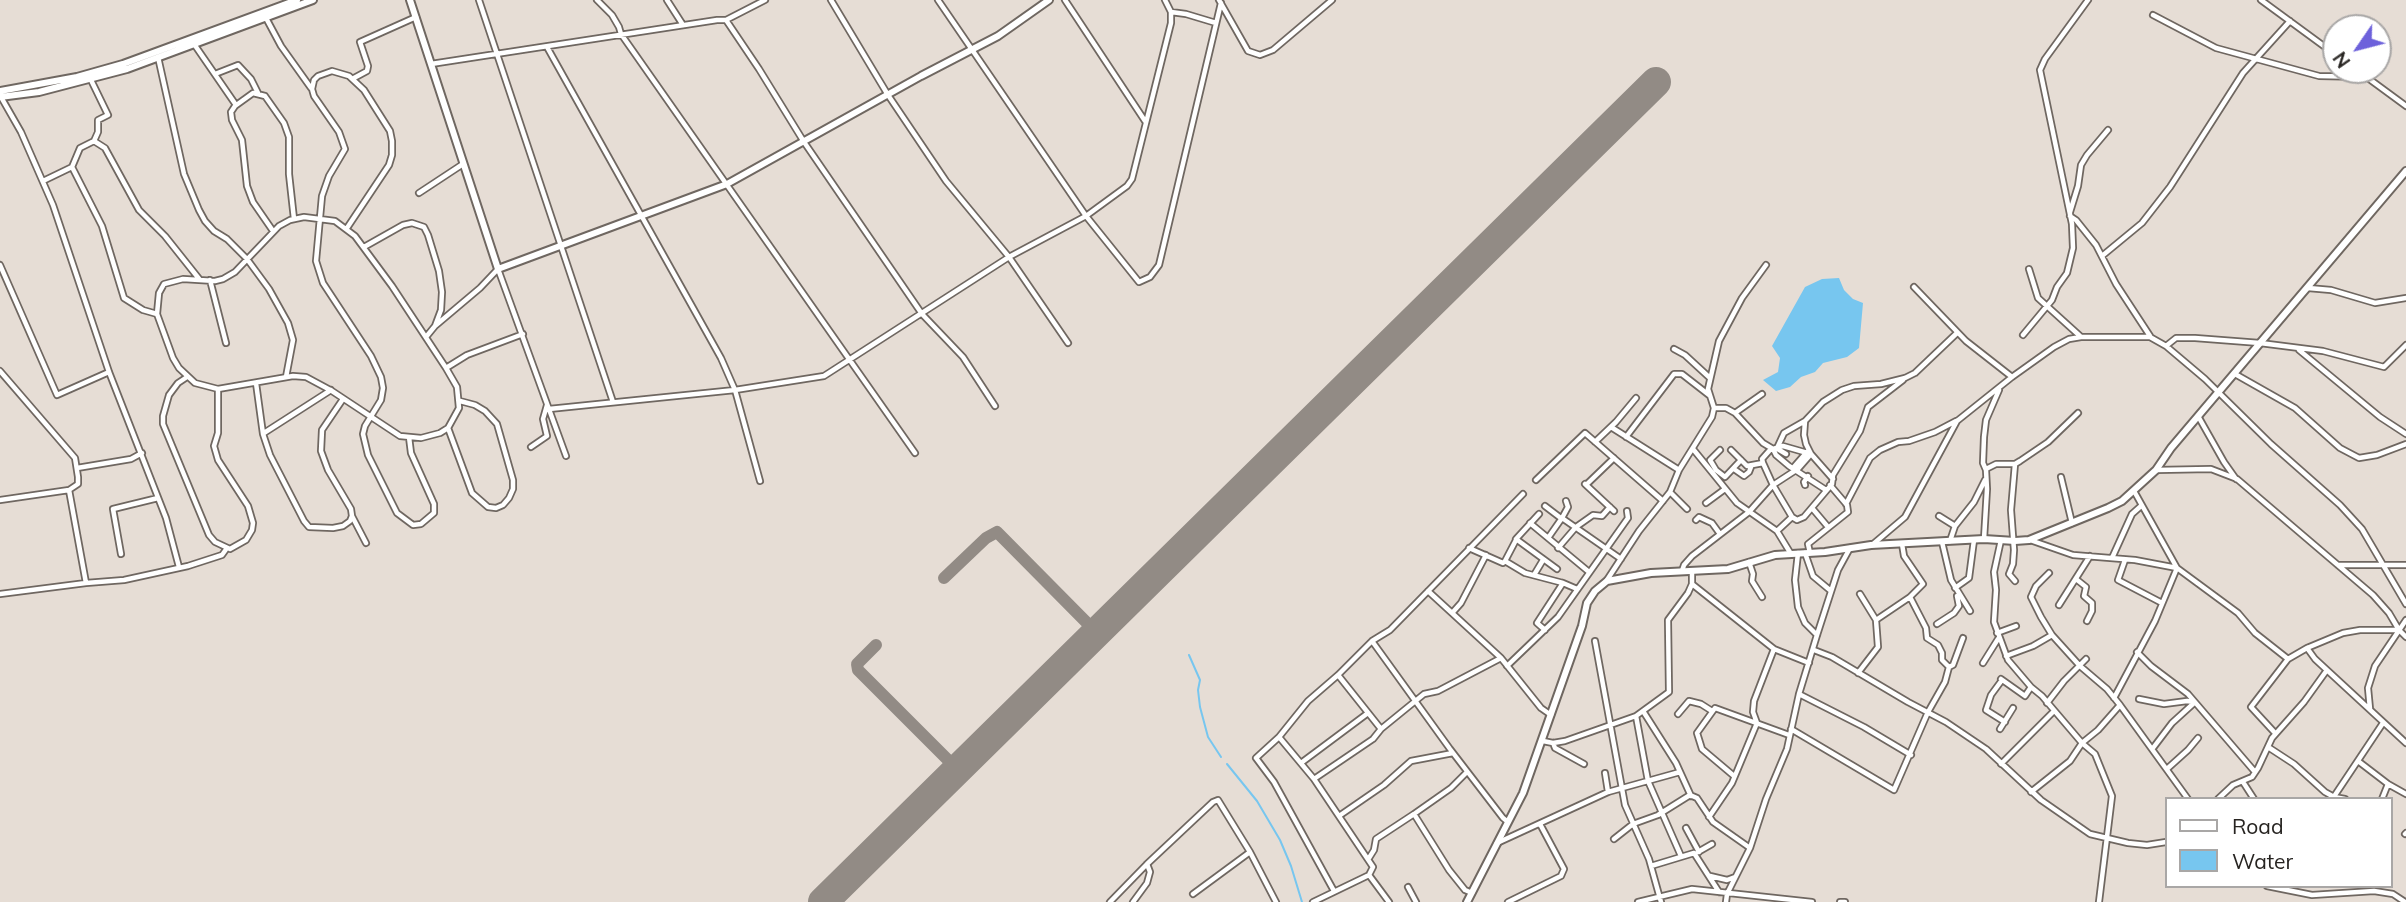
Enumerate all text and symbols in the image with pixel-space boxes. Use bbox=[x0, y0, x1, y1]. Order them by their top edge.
north arrow bbox=[2322, 14, 2392, 84]
text: N bbox=[2327, 47, 2355, 73]
legend bbox=[2164, 797, 2392, 888]
text: Road bbox=[2232, 813, 2283, 839]
text: Water bbox=[2232, 848, 2293, 874]

